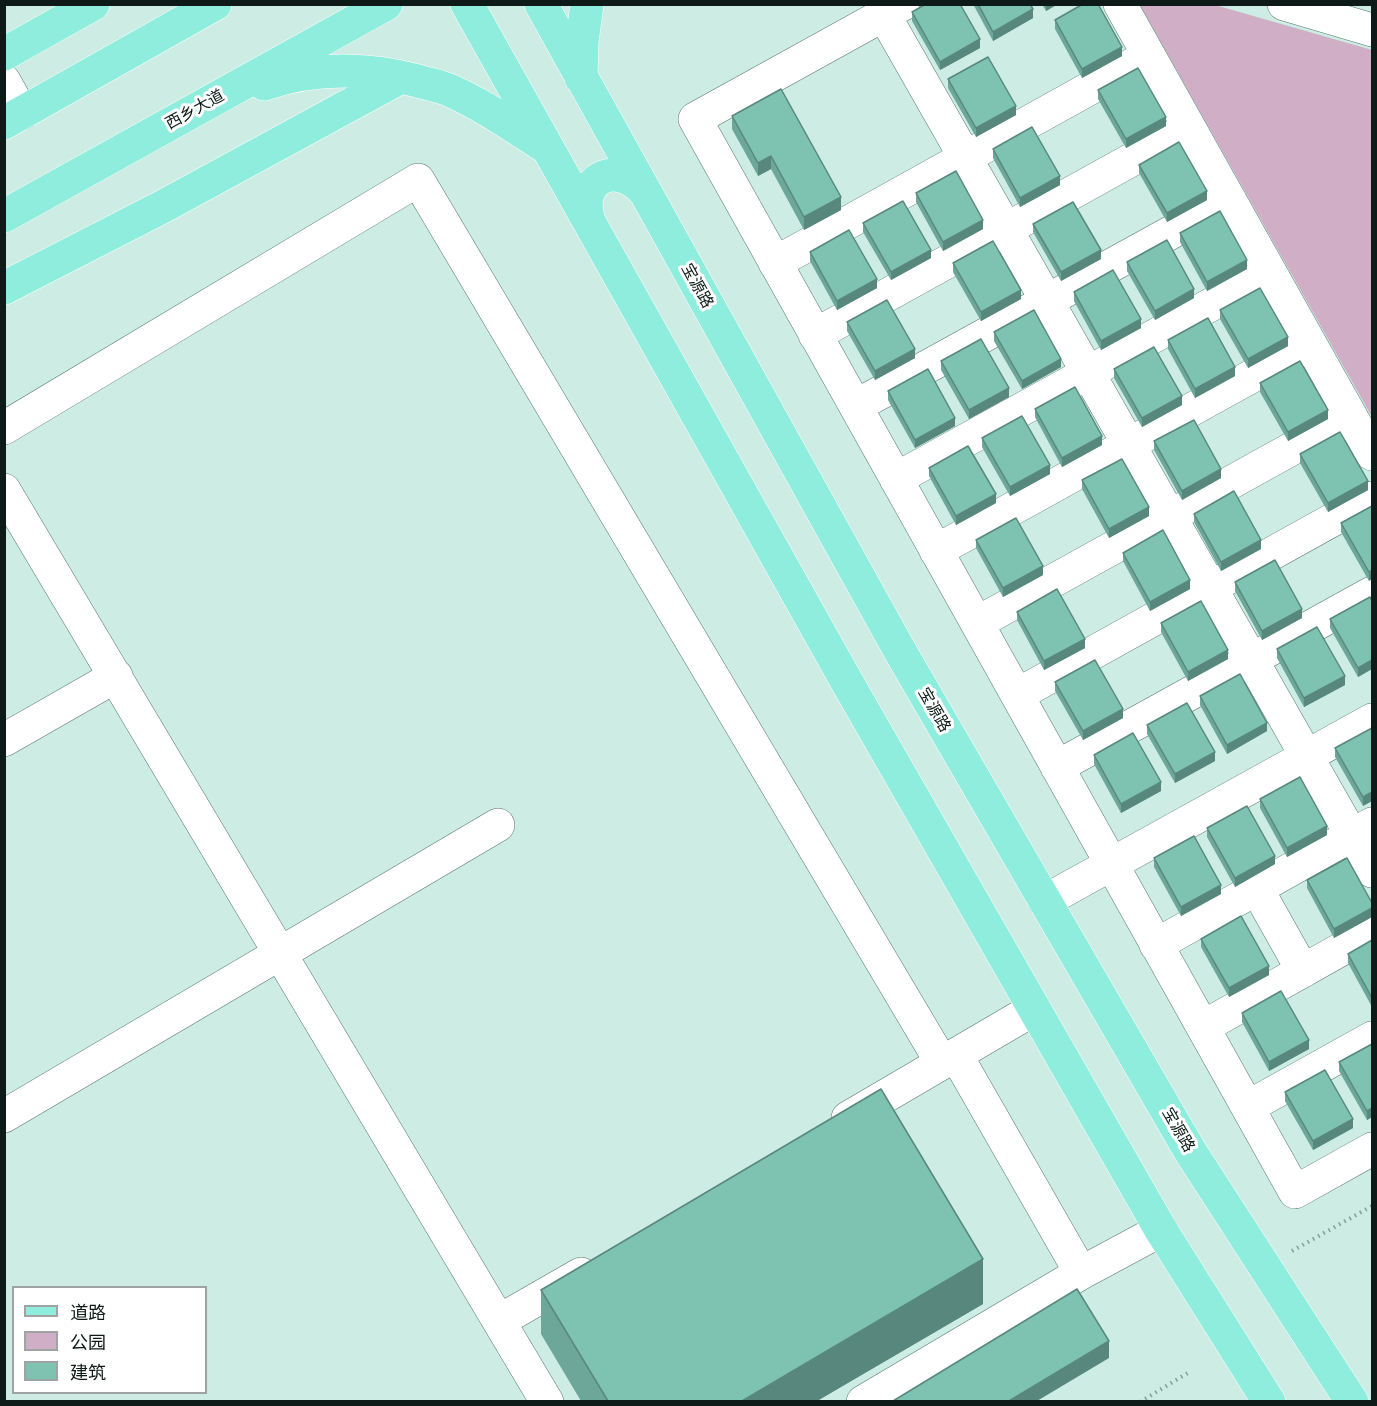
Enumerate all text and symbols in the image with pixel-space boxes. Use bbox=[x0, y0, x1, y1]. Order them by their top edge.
street label: 西乡大道 bbox=[162, 86, 228, 134]
street label: 宝源路 bbox=[677, 260, 717, 312]
street label: 宝源路 bbox=[914, 684, 954, 736]
street label: 宝源路 bbox=[1158, 1104, 1198, 1156]
legend bbox=[12, 1286, 207, 1394]
text: 道路 bbox=[70, 1302, 106, 1323]
text: 公园 bbox=[70, 1332, 106, 1353]
text: 建筑 bbox=[70, 1362, 106, 1383]

